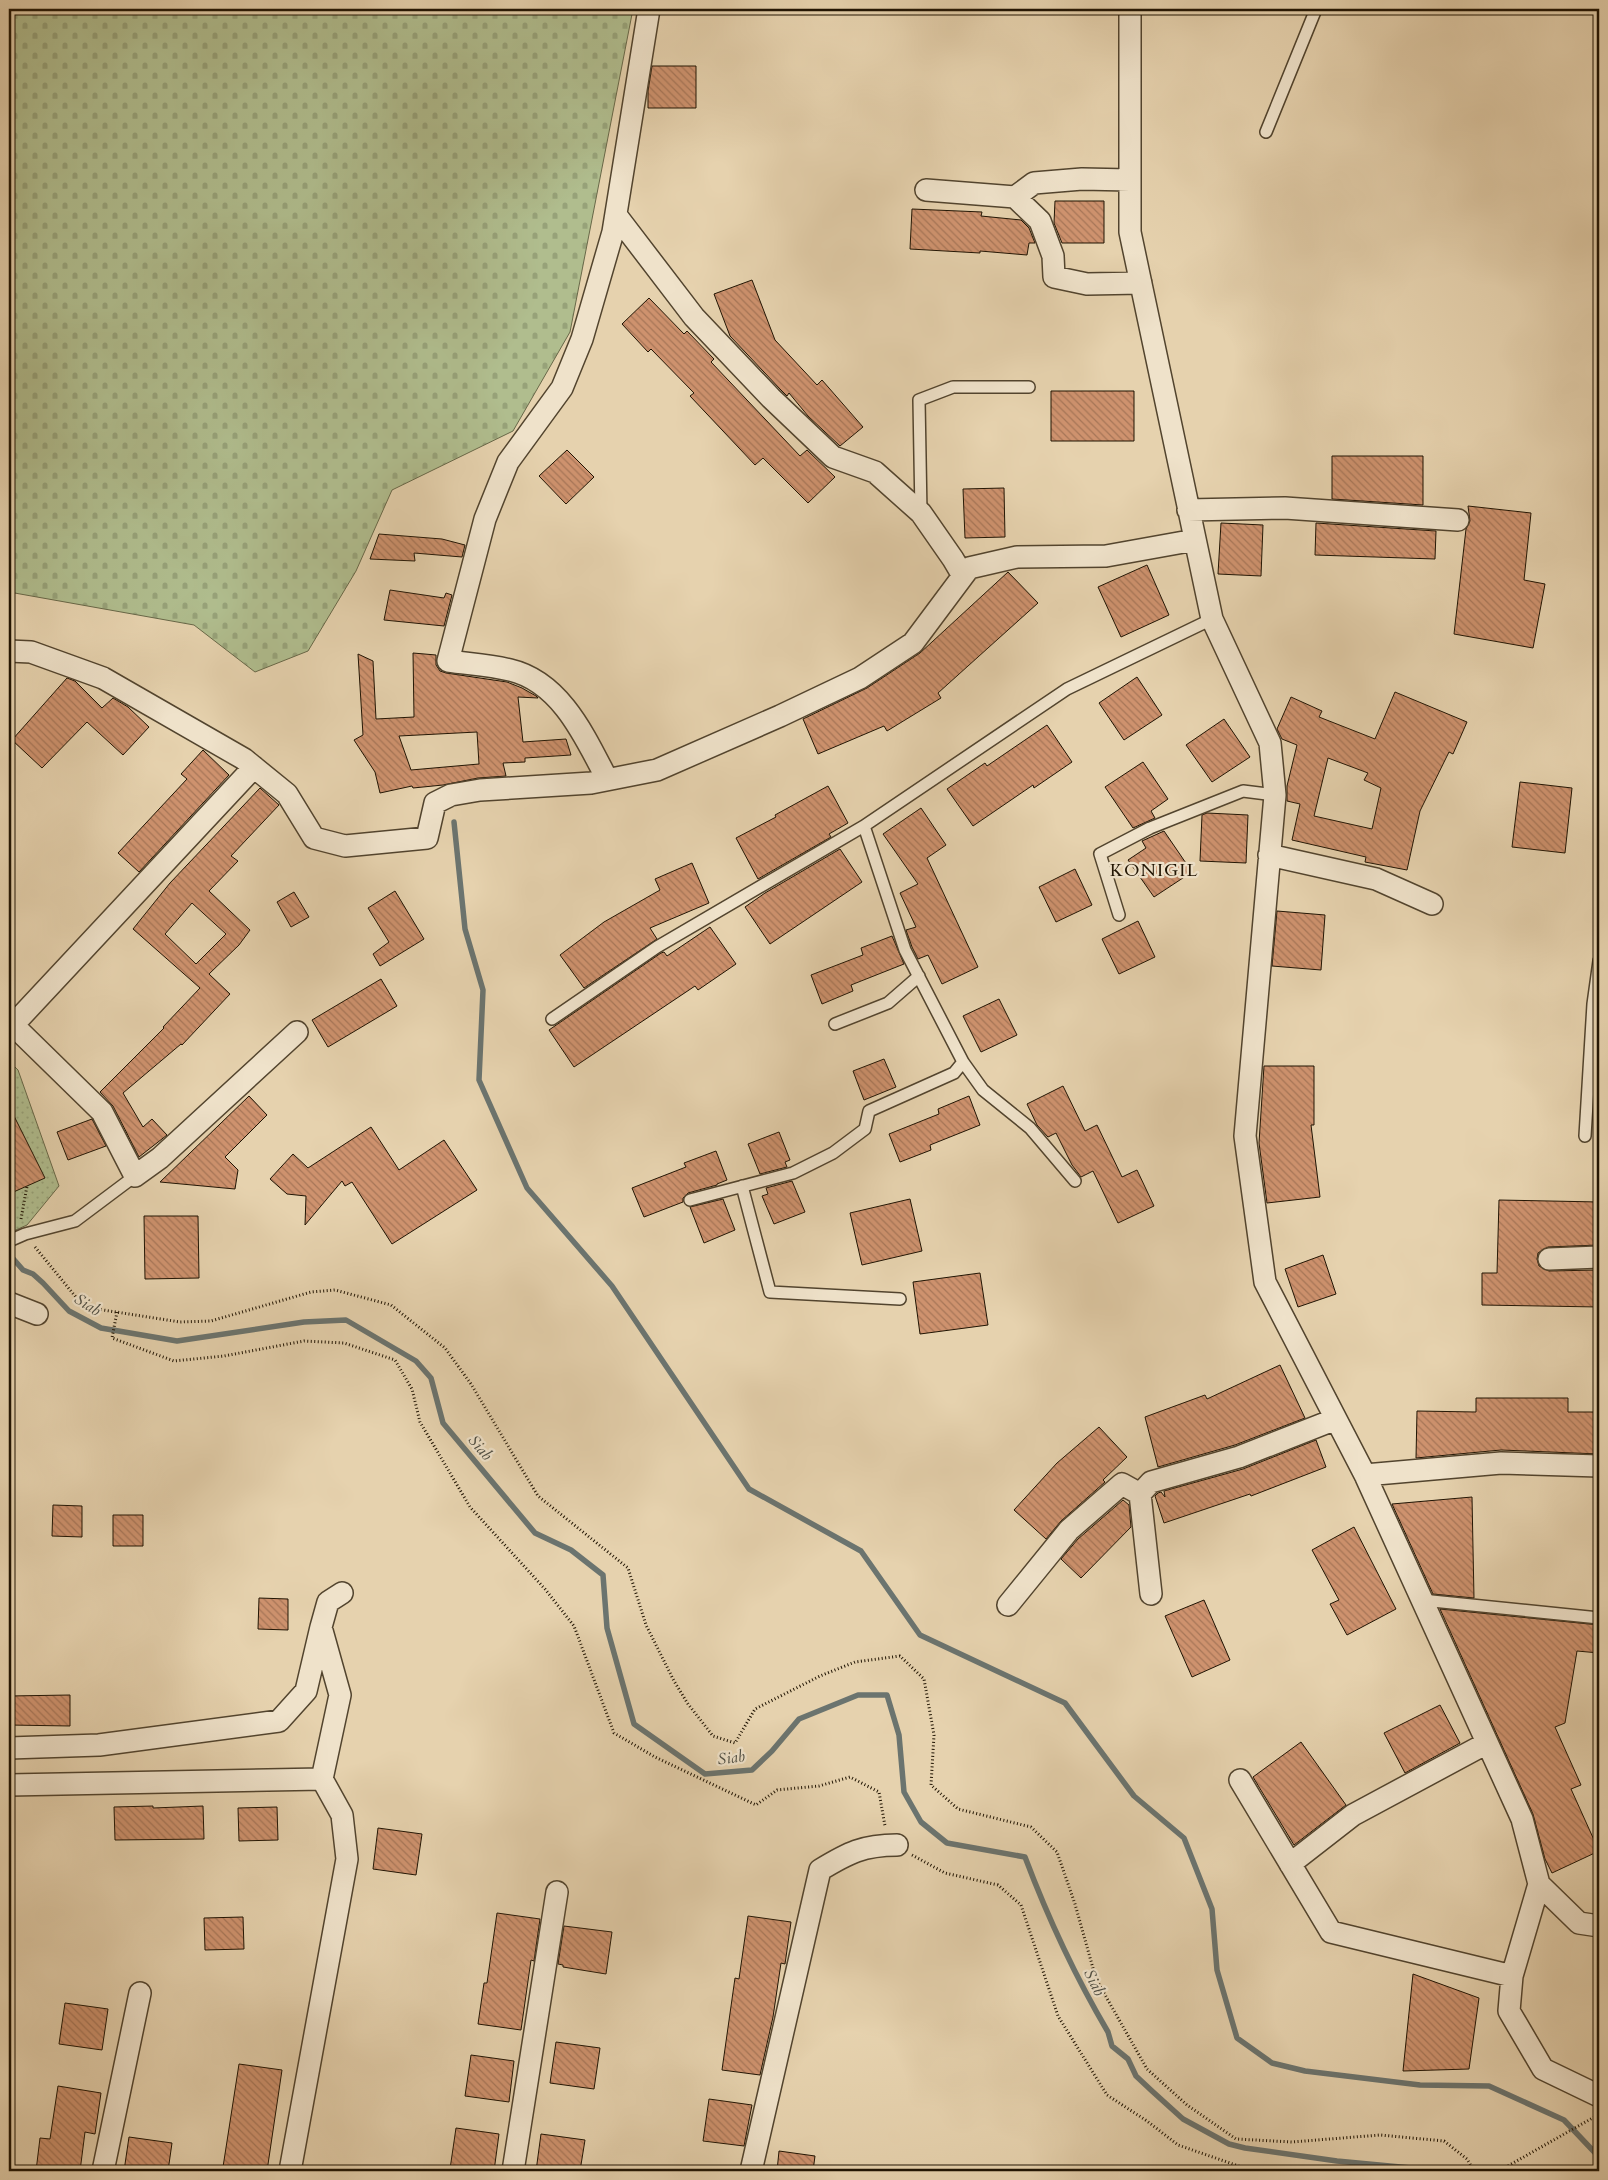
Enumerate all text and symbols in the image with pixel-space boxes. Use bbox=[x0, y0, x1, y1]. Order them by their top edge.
district label: KONIGIL bbox=[1110, 858, 1198, 883]
water label: Siab bbox=[70, 1288, 105, 1321]
water label: Siab bbox=[463, 1430, 497, 1465]
water label: Siab bbox=[716, 1745, 746, 1771]
water label: Siab bbox=[1078, 1965, 1110, 2000]

